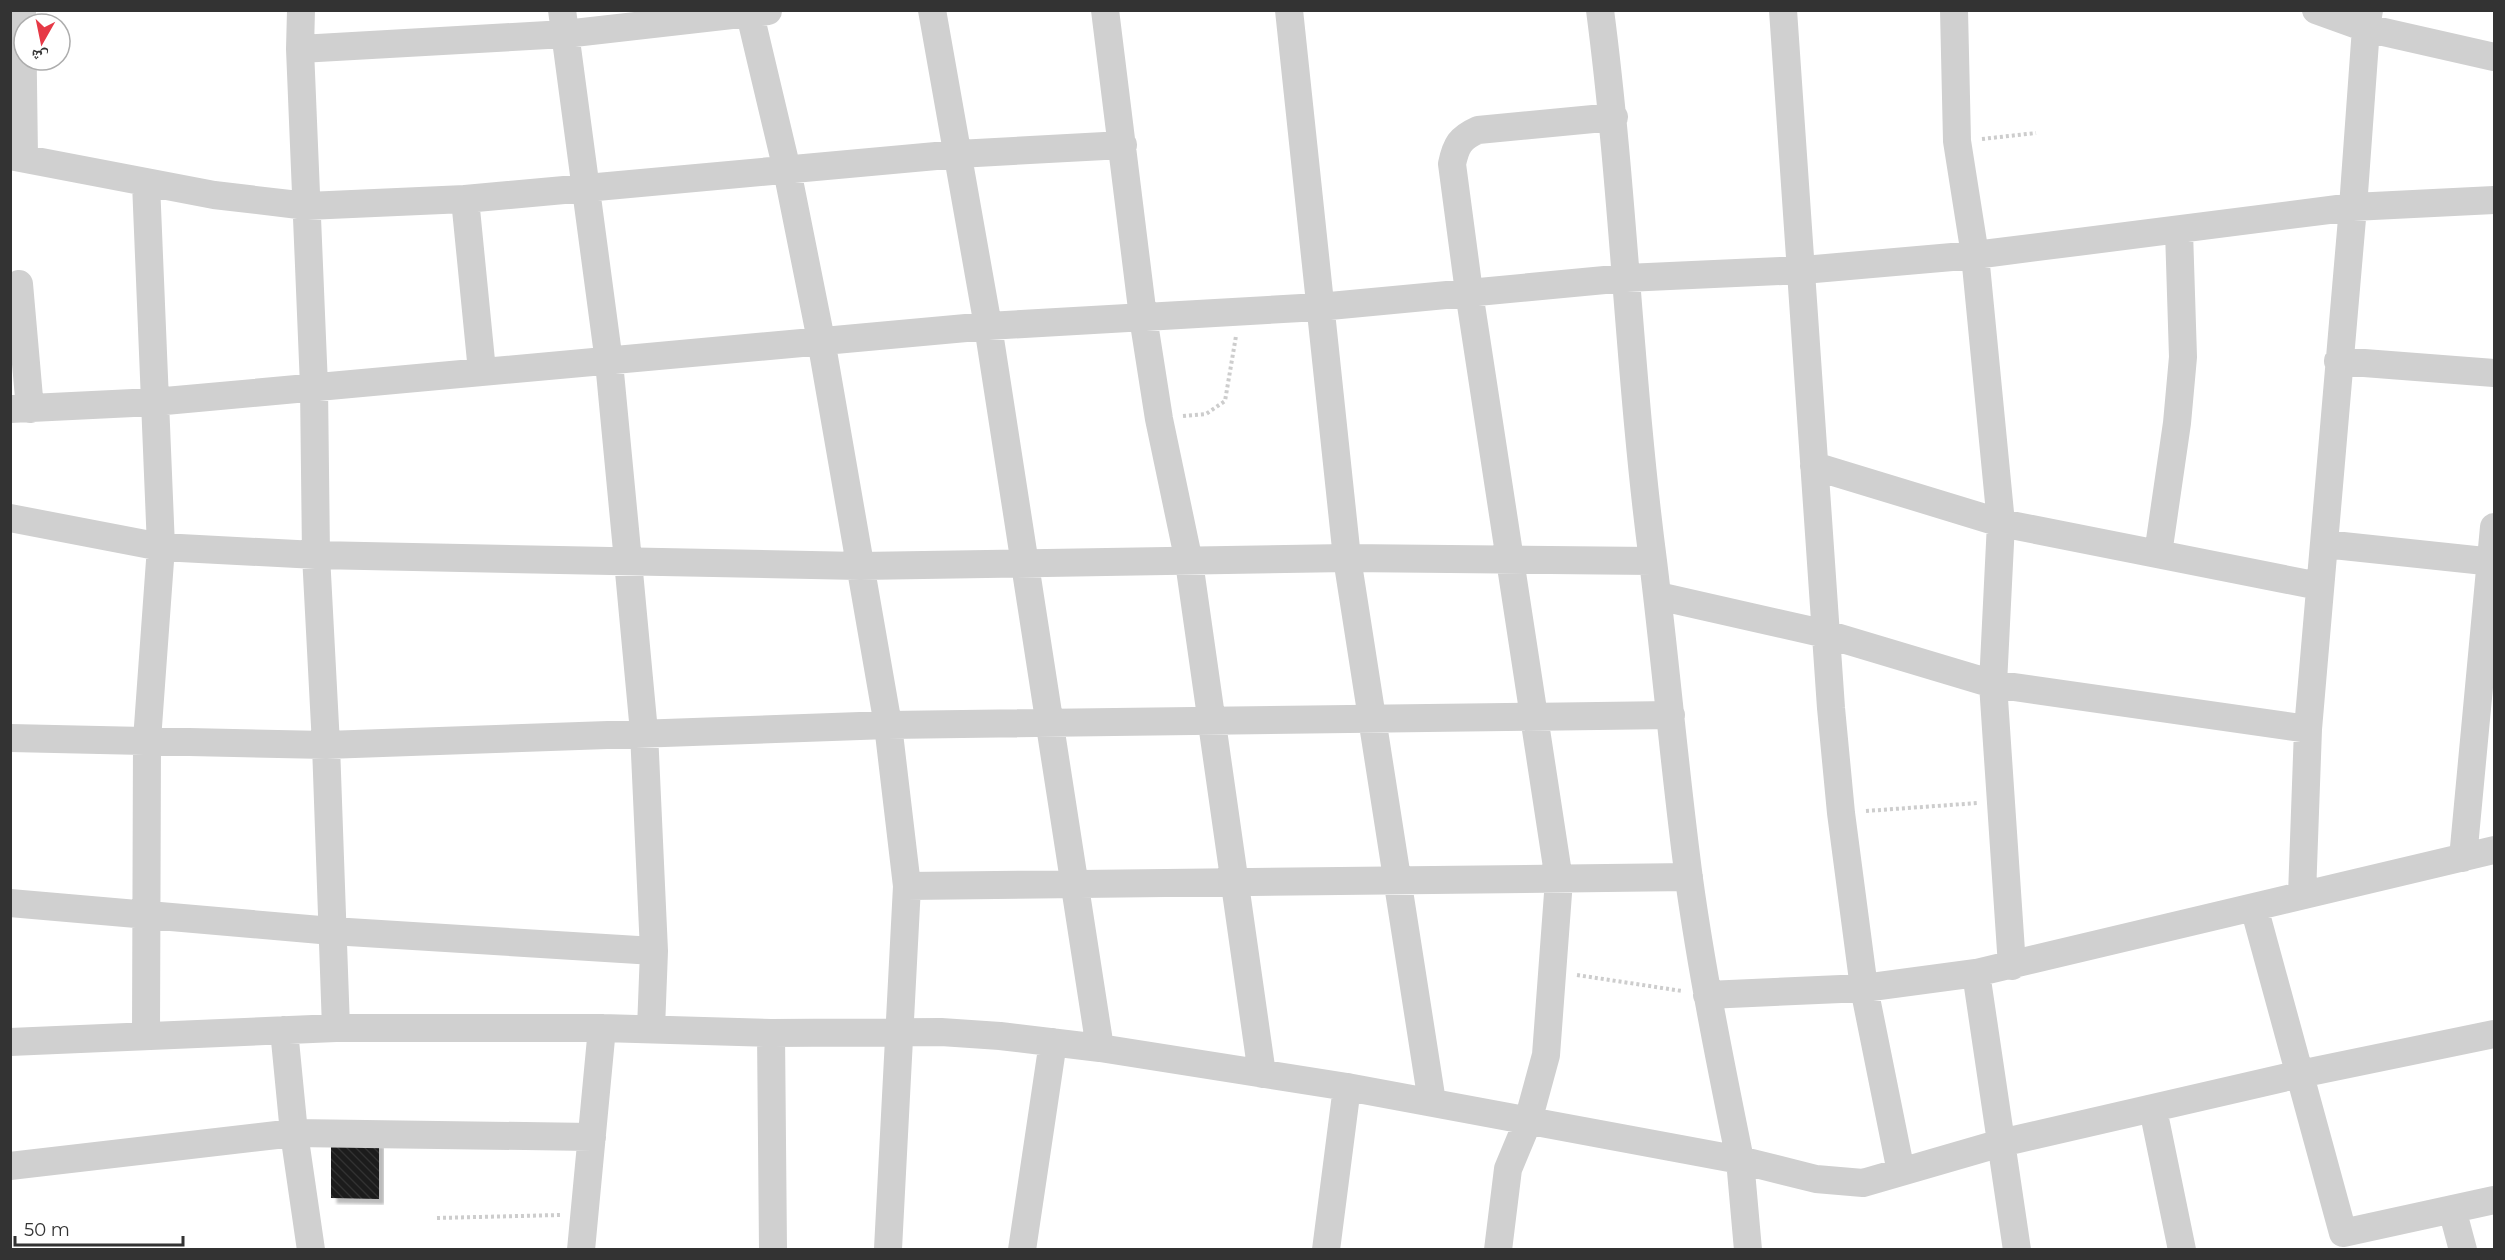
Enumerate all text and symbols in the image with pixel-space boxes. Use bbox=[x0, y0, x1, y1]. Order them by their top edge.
north arrow bbox=[12, 12, 72, 72]
text: ش bbox=[30, 46, 50, 67]
scale bar bbox=[15, 1209, 183, 1247]
text: 50 m bbox=[24, 1219, 70, 1241]

